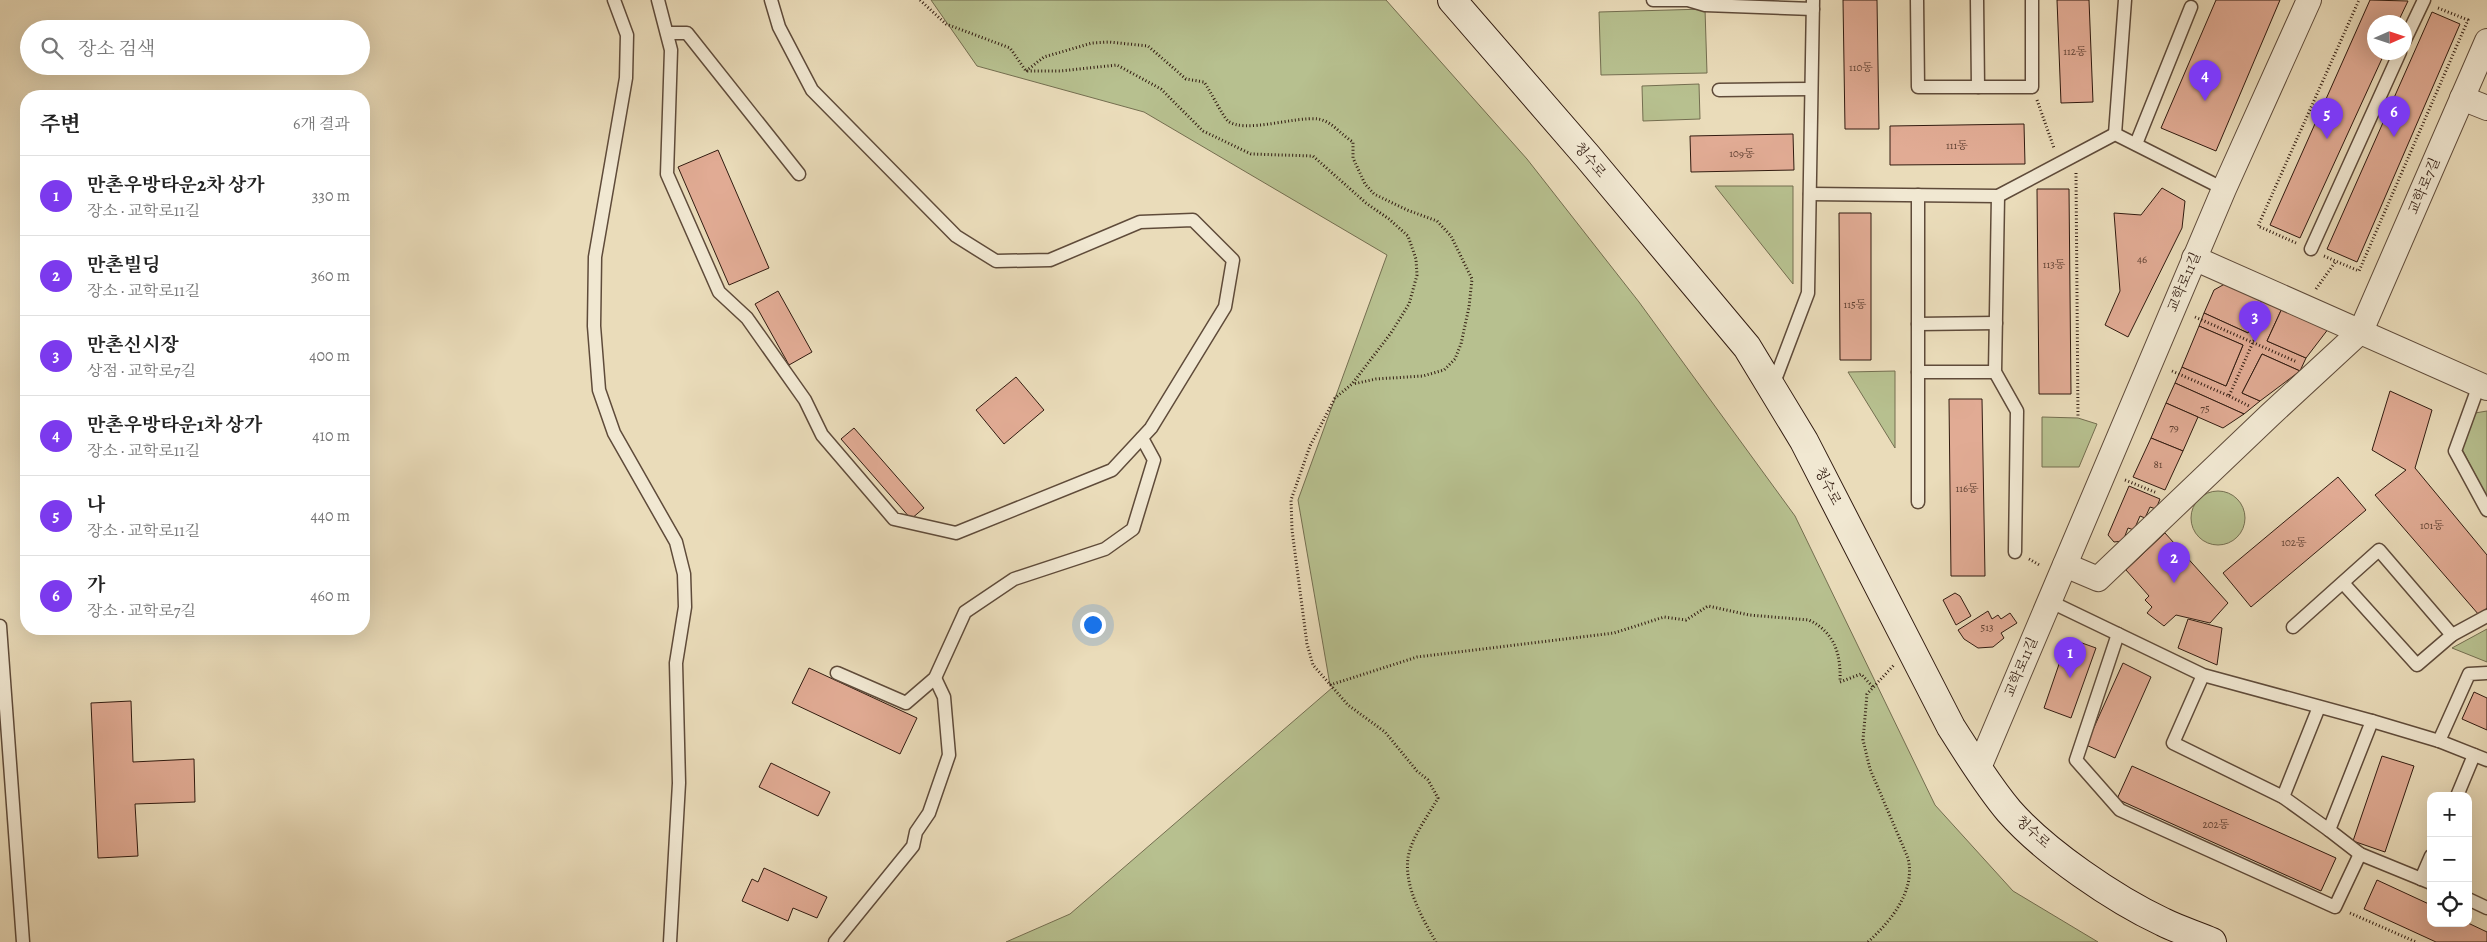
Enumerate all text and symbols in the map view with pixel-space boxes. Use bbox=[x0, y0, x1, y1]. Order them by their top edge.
north arrow bbox=[2367, 15, 2412, 60]
search box bbox=[20, 20, 370, 75]
icon: search bbox=[38, 34, 66, 62]
text: 장소 검색 bbox=[78, 36, 155, 62]
house number: 112동 bbox=[2063, 44, 2087, 59]
house number: 110동 bbox=[1849, 60, 1873, 75]
pin: 4 bbox=[2189, 60, 2221, 101]
pin: 6 bbox=[2378, 96, 2410, 137]
pin: 5 bbox=[2311, 98, 2343, 139]
text: 주변 bbox=[40, 110, 81, 138]
text: 6개 결과 bbox=[293, 113, 350, 135]
street label: 청수로 bbox=[1570, 138, 1611, 182]
house number: 111동 bbox=[1946, 138, 1968, 153]
house number: 109동 bbox=[1729, 146, 1755, 161]
street label: 교학로7길 bbox=[2404, 155, 2444, 217]
text: 만촌우방타운2차 상가 bbox=[87, 172, 265, 198]
text: 1 bbox=[53, 185, 59, 207]
text: 330 m bbox=[312, 185, 350, 207]
text: 장소 · 교학로11길 bbox=[87, 200, 200, 222]
street label: 교학로11길 bbox=[2163, 249, 2205, 315]
text: 만촌빌딩 bbox=[87, 252, 160, 278]
house number: 46 bbox=[2137, 252, 2147, 267]
house number: 113동 bbox=[2043, 257, 2066, 272]
text: 2 bbox=[52, 265, 60, 287]
text: 360 m bbox=[311, 265, 350, 287]
text: 장소 · 교학로11길 bbox=[87, 280, 200, 302]
house number: 115동 bbox=[1844, 297, 1867, 312]
pin: 3 bbox=[2239, 301, 2271, 342]
text: 만촌신시장 bbox=[87, 332, 179, 358]
text: 3 bbox=[53, 345, 59, 367]
text: 400 m bbox=[309, 345, 350, 367]
text: 상점 · 교학로7길 bbox=[87, 360, 196, 382]
house number: 75 bbox=[2200, 401, 2210, 416]
text: 만촌우방타운1차 상가 bbox=[87, 412, 262, 438]
house number: 79 bbox=[2169, 420, 2179, 435]
text: 4 bbox=[52, 425, 60, 447]
text: 410 m bbox=[312, 425, 350, 447]
text: 장소 · 교학로11길 bbox=[87, 440, 200, 462]
house number: 81 bbox=[2153, 457, 2163, 472]
street label: 청수로 bbox=[1810, 464, 1846, 509]
house number: 116동 bbox=[1955, 481, 1979, 496]
text: 나 bbox=[87, 492, 105, 518]
text: 5 bbox=[53, 505, 59, 527]
text: 440 m bbox=[310, 505, 350, 527]
house number: 101동 bbox=[2420, 518, 2444, 533]
text: 장소 · 교학로11길 bbox=[87, 520, 200, 542]
house number: 102동 bbox=[2281, 535, 2307, 550]
pin: 2 bbox=[2158, 542, 2190, 583]
text: 가 bbox=[87, 572, 105, 598]
text: 6 bbox=[52, 585, 60, 607]
text: 460 m bbox=[310, 585, 350, 607]
text: 장소 · 교학로7길 bbox=[87, 600, 196, 622]
your location bbox=[1080, 612, 1106, 638]
house number: 513 bbox=[1980, 620, 1994, 635]
street label: 교학로11길 bbox=[2000, 634, 2042, 700]
pin: 1 bbox=[2054, 637, 2086, 678]
map controls bbox=[2427, 792, 2472, 927]
button: + bbox=[2427, 792, 2472, 837]
street label: 청수로 bbox=[2012, 811, 2055, 853]
house number: 202동 bbox=[2203, 817, 2230, 832]
button: − bbox=[2427, 837, 2472, 882]
button: locate bbox=[2427, 882, 2472, 927]

